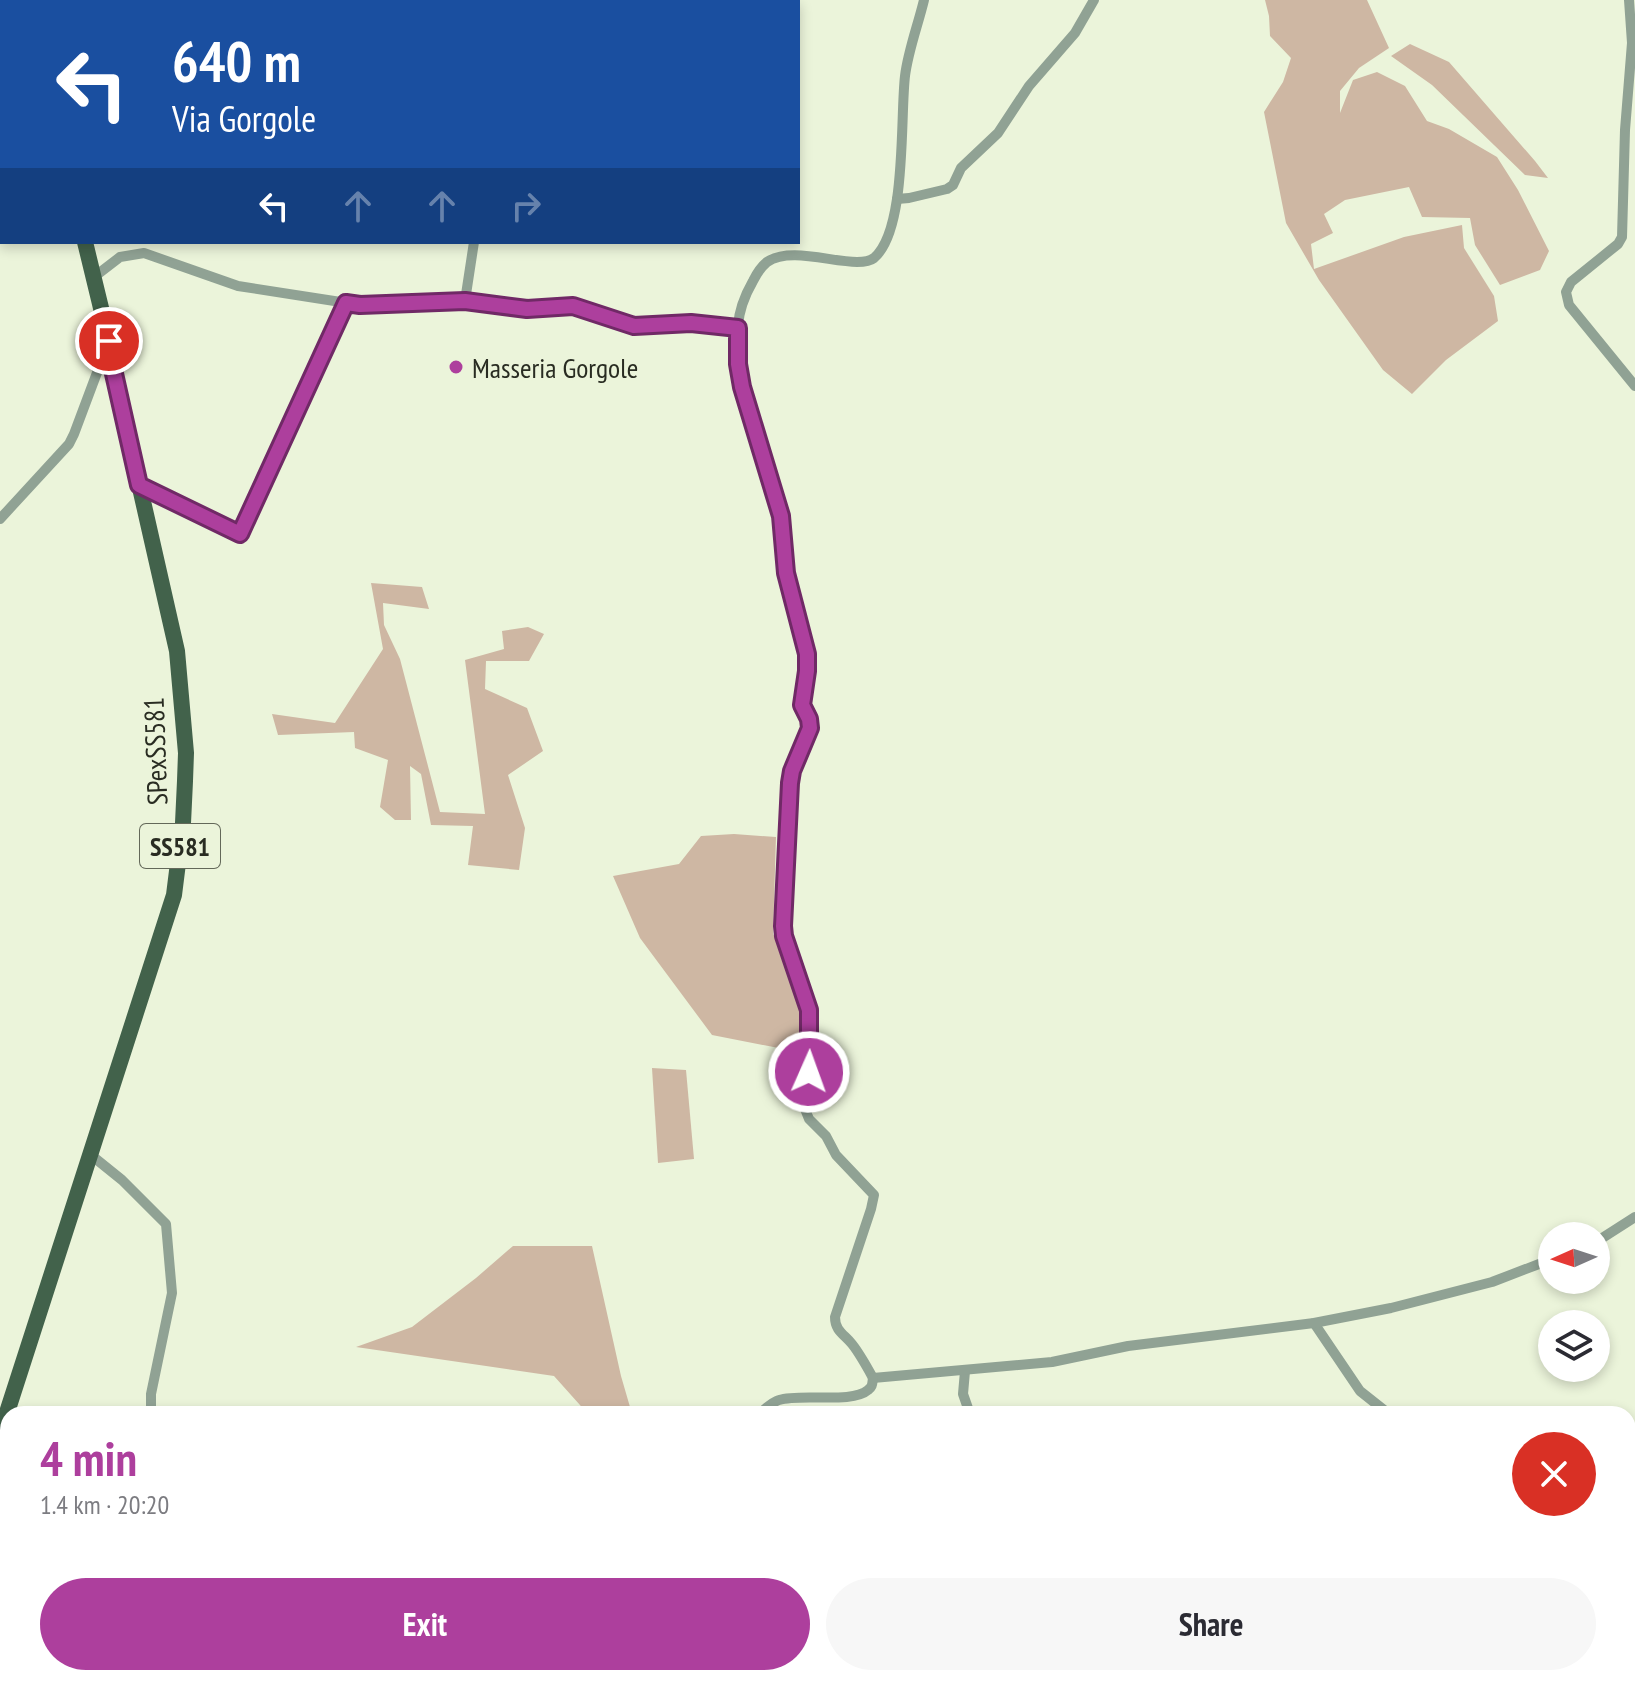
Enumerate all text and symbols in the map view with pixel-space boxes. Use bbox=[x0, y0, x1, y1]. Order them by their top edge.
text: 640 m bbox=[172, 25, 301, 97]
icon: left bbox=[40, 32, 144, 136]
text: Via Gorgole bbox=[172, 95, 316, 142]
icon: left bbox=[252, 184, 296, 228]
icon: ahead bbox=[336, 184, 380, 228]
icon: ahead bbox=[420, 184, 464, 228]
icon: right bbox=[504, 184, 548, 228]
pin bbox=[75, 307, 143, 375]
icon: arrive bbox=[87, 319, 131, 363]
place label: Masseria Gorgole bbox=[472, 349, 638, 386]
marker: Masseria Gorgole bbox=[447, 358, 465, 376]
street label: SPexSS581 bbox=[135, 696, 175, 806]
road number: SS581 bbox=[140, 824, 220, 868]
position arrow bbox=[767, 1030, 851, 1114]
north arrow bbox=[1538, 1222, 1610, 1294]
map controls bbox=[1538, 1222, 1610, 1382]
button: layers bbox=[1538, 1310, 1610, 1382]
text: 4 min bbox=[40, 1427, 137, 1489]
button: close bbox=[1512, 1432, 1596, 1516]
text: 1.4 km · 20:20 bbox=[40, 1488, 169, 1521]
button: Exit bbox=[40, 1578, 810, 1670]
button: Share bbox=[826, 1578, 1596, 1670]

